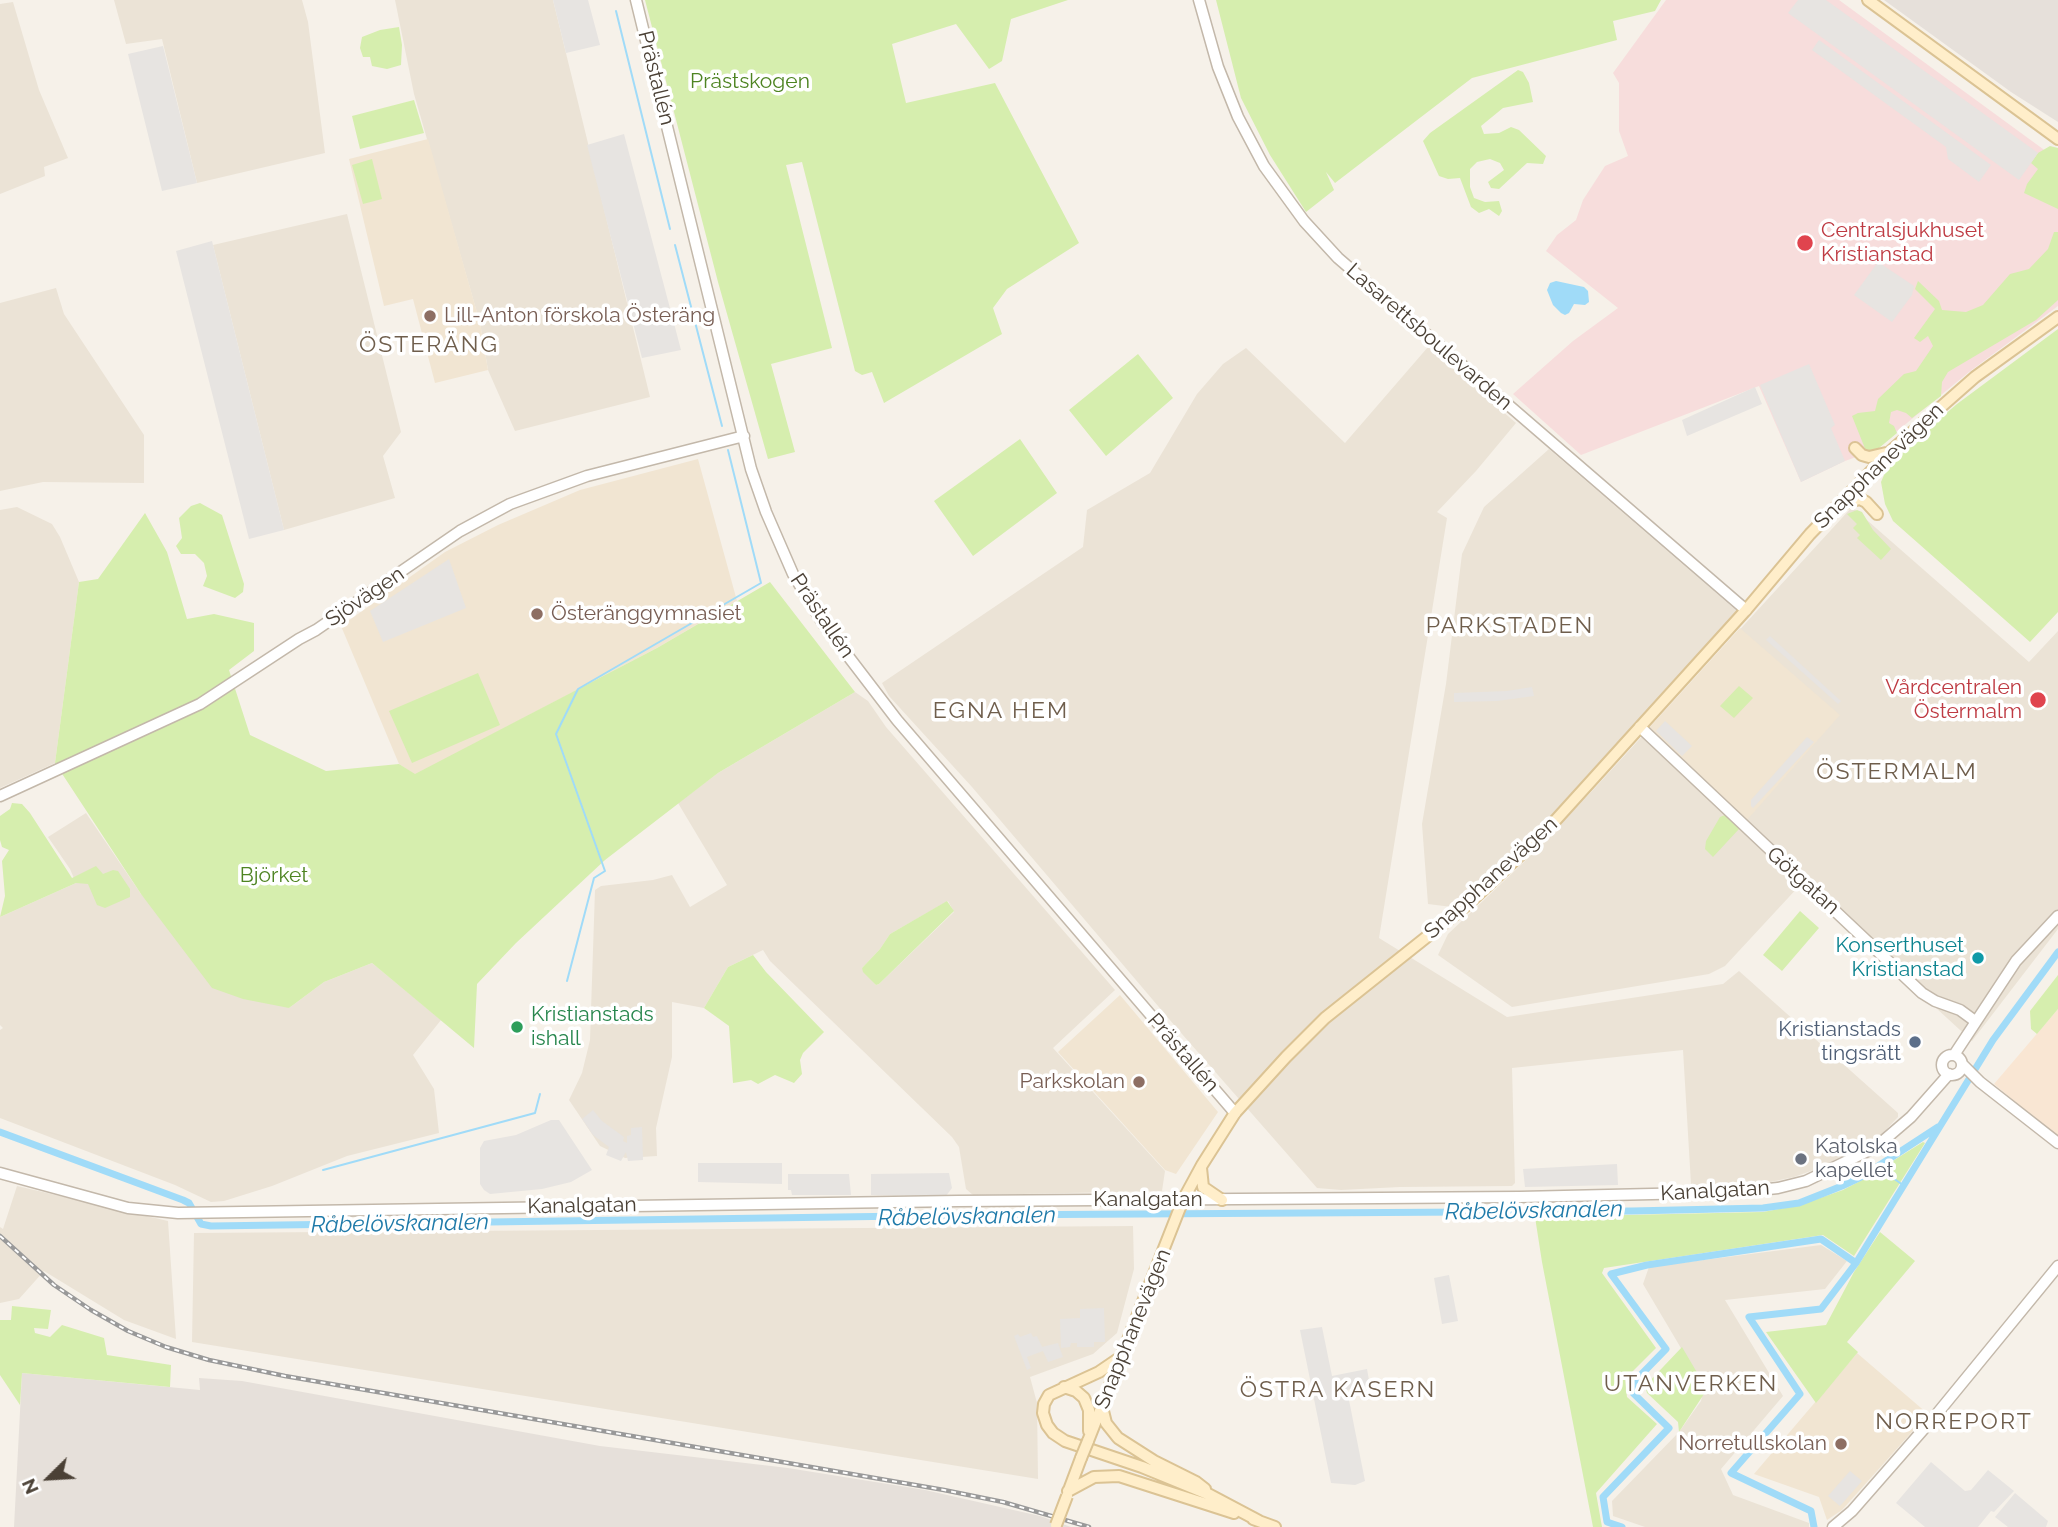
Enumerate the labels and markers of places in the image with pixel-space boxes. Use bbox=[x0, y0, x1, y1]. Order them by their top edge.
place label: Centralsjukhuset Kristianstad bbox=[1821, 218, 1984, 268]
marker: Centralsjukhuset Kristianstad bbox=[1795, 233, 1815, 253]
place label: Lill-Anton förskola Österäng bbox=[444, 303, 715, 329]
marker: Lill-Anton förskola Österäng bbox=[422, 308, 438, 324]
place label: Österänggymnasiet bbox=[551, 601, 741, 627]
marker: Österänggymnasiet bbox=[529, 606, 545, 622]
place label: Vårdcentralen Östermalm bbox=[1885, 675, 2022, 725]
marker: Vårdcentralen Östermalm bbox=[2028, 690, 2048, 710]
place label: Konserthuset Kristianstad bbox=[1835, 933, 1964, 983]
marker: Konserthuset Kristianstad bbox=[1970, 950, 1986, 966]
place label: Kristianstads ishall bbox=[531, 1002, 654, 1052]
place label: Kristianstads tingsrätt bbox=[1778, 1017, 1901, 1067]
marker: Kristianstads ishall bbox=[509, 1019, 525, 1035]
marker: Kristianstads tingsrätt bbox=[1907, 1034, 1923, 1050]
place label: Parkskolan bbox=[1020, 1069, 1125, 1095]
marker: Parkskolan bbox=[1131, 1074, 1147, 1090]
place label: Katolska kapellet bbox=[1815, 1134, 1898, 1184]
marker: Katolska kapellet bbox=[1793, 1151, 1809, 1167]
place label: Norretullskolan bbox=[1678, 1431, 1827, 1457]
marker: Norretullskolan bbox=[1833, 1436, 1849, 1452]

